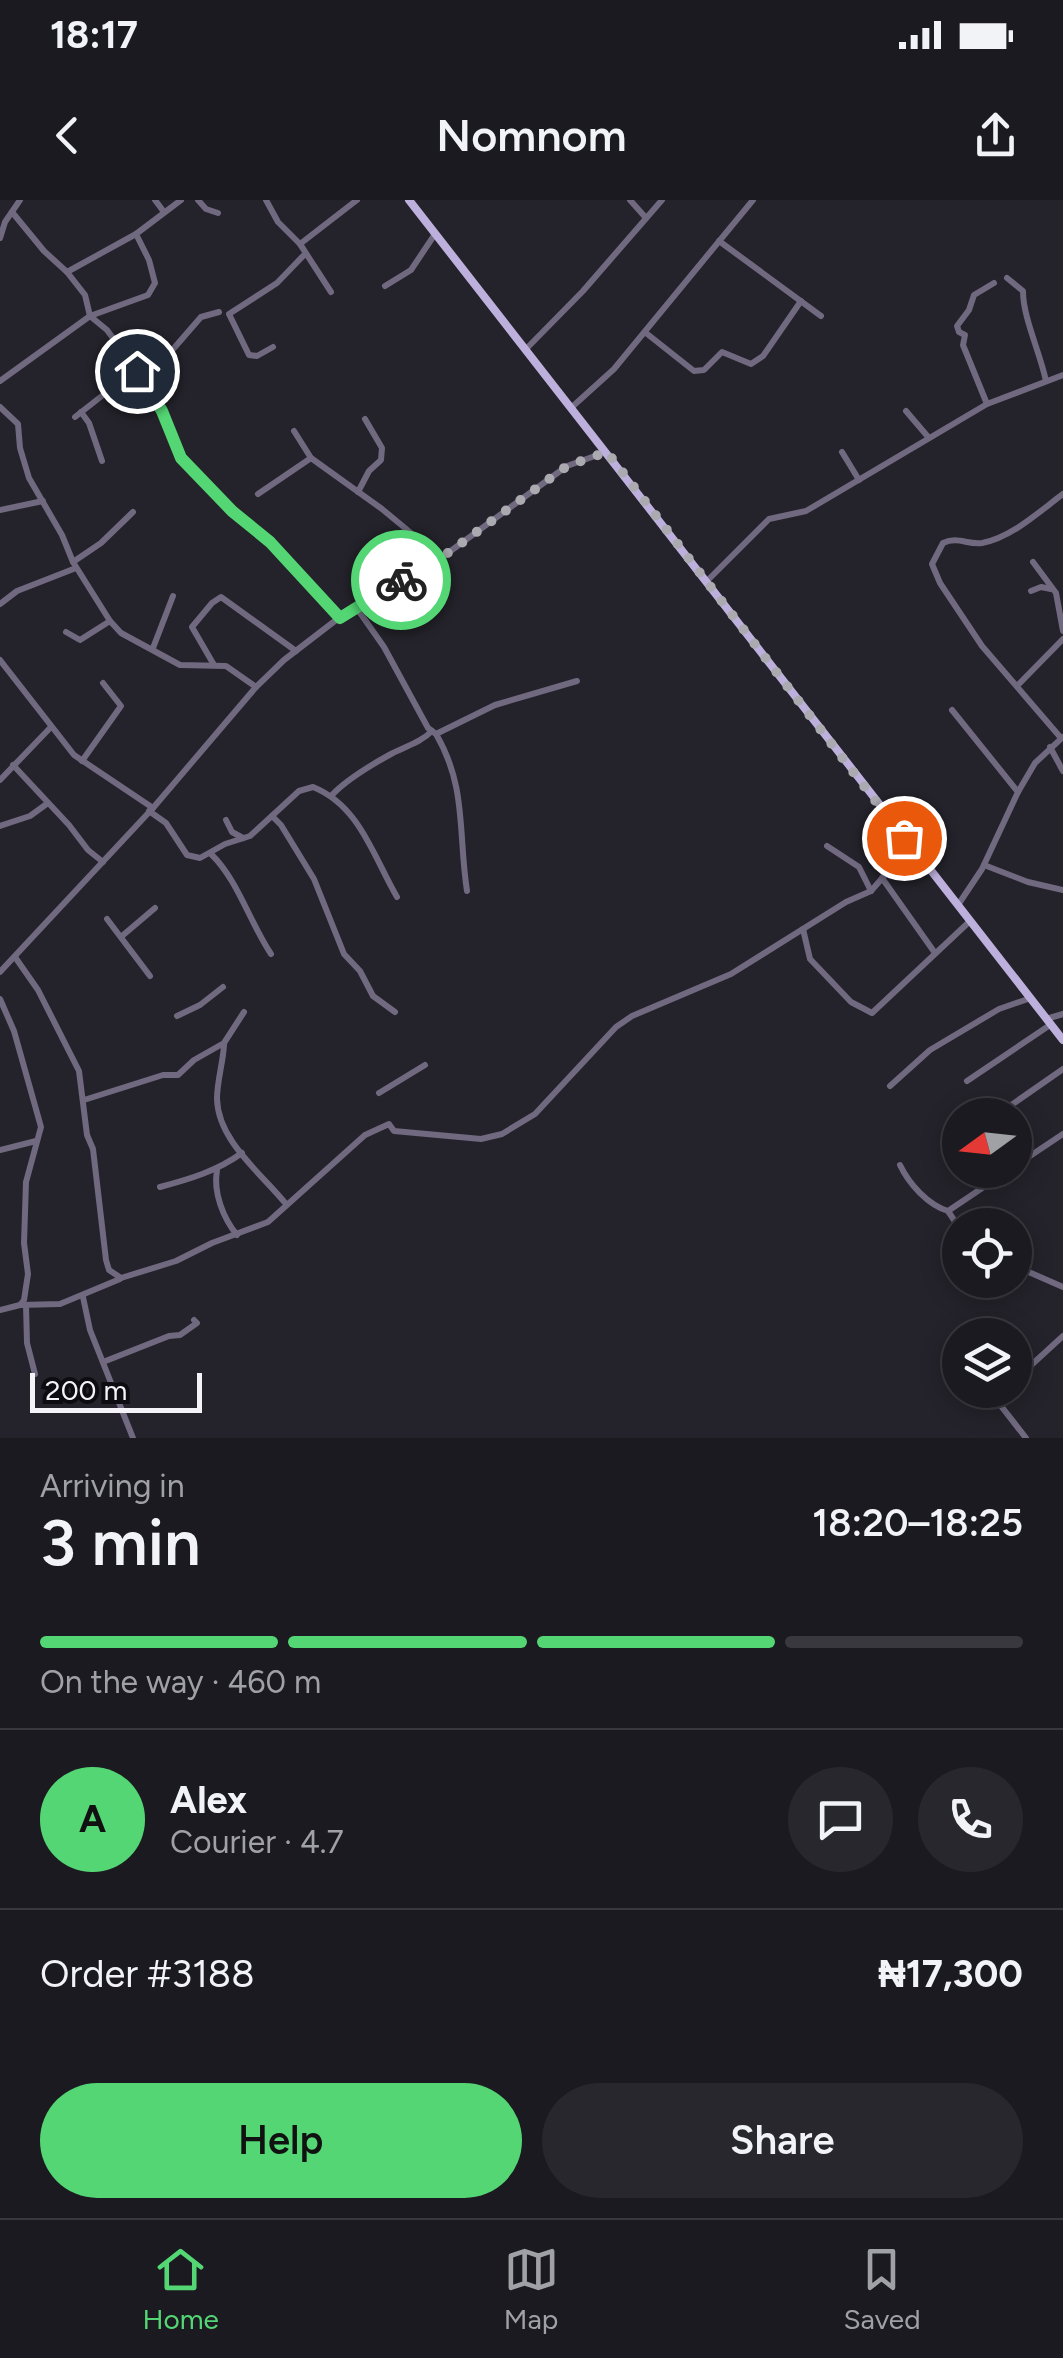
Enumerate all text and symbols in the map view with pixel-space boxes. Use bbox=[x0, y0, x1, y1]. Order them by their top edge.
text: 18:17 bbox=[50, 12, 138, 58]
icon: back bbox=[40, 108, 95, 163]
text: Nomnom bbox=[436, 108, 627, 162]
icon: share bbox=[968, 108, 1023, 163]
pin bbox=[95, 329, 180, 414]
icon: home bbox=[110, 344, 165, 399]
courier bbox=[351, 530, 451, 630]
icon: bike bbox=[374, 553, 429, 608]
pin bbox=[862, 796, 947, 881]
icon: bag bbox=[877, 811, 932, 866]
north arrow bbox=[942, 1098, 1032, 1188]
map controls bbox=[942, 1098, 1032, 1408]
button: locate bbox=[942, 1208, 1032, 1298]
button: layers bbox=[942, 1318, 1032, 1408]
scale bar bbox=[30, 1368, 202, 1412]
text: 200 m bbox=[45, 1373, 127, 1407]
text: Arriving in bbox=[40, 1467, 185, 1505]
text: 18:20–18:25 bbox=[812, 1500, 1023, 1546]
text: 3 min bbox=[40, 1503, 201, 1581]
text: On the way · 460 m bbox=[40, 1663, 321, 1701]
button: chat bbox=[788, 1767, 893, 1872]
button: phone bbox=[918, 1767, 1023, 1872]
text: Alex bbox=[170, 1777, 247, 1823]
text: A bbox=[79, 1796, 106, 1842]
text: Courier · 4.7 bbox=[170, 1823, 344, 1861]
text: Order #3188 bbox=[40, 1951, 255, 1997]
text: ₦17,300 bbox=[878, 1951, 1023, 1997]
button: Help bbox=[40, 2083, 522, 2198]
button: Share bbox=[542, 2083, 1023, 2198]
tab: Home bbox=[142, 2242, 219, 2336]
tab: Map bbox=[504, 2242, 559, 2336]
tab: Saved bbox=[843, 2242, 921, 2336]

